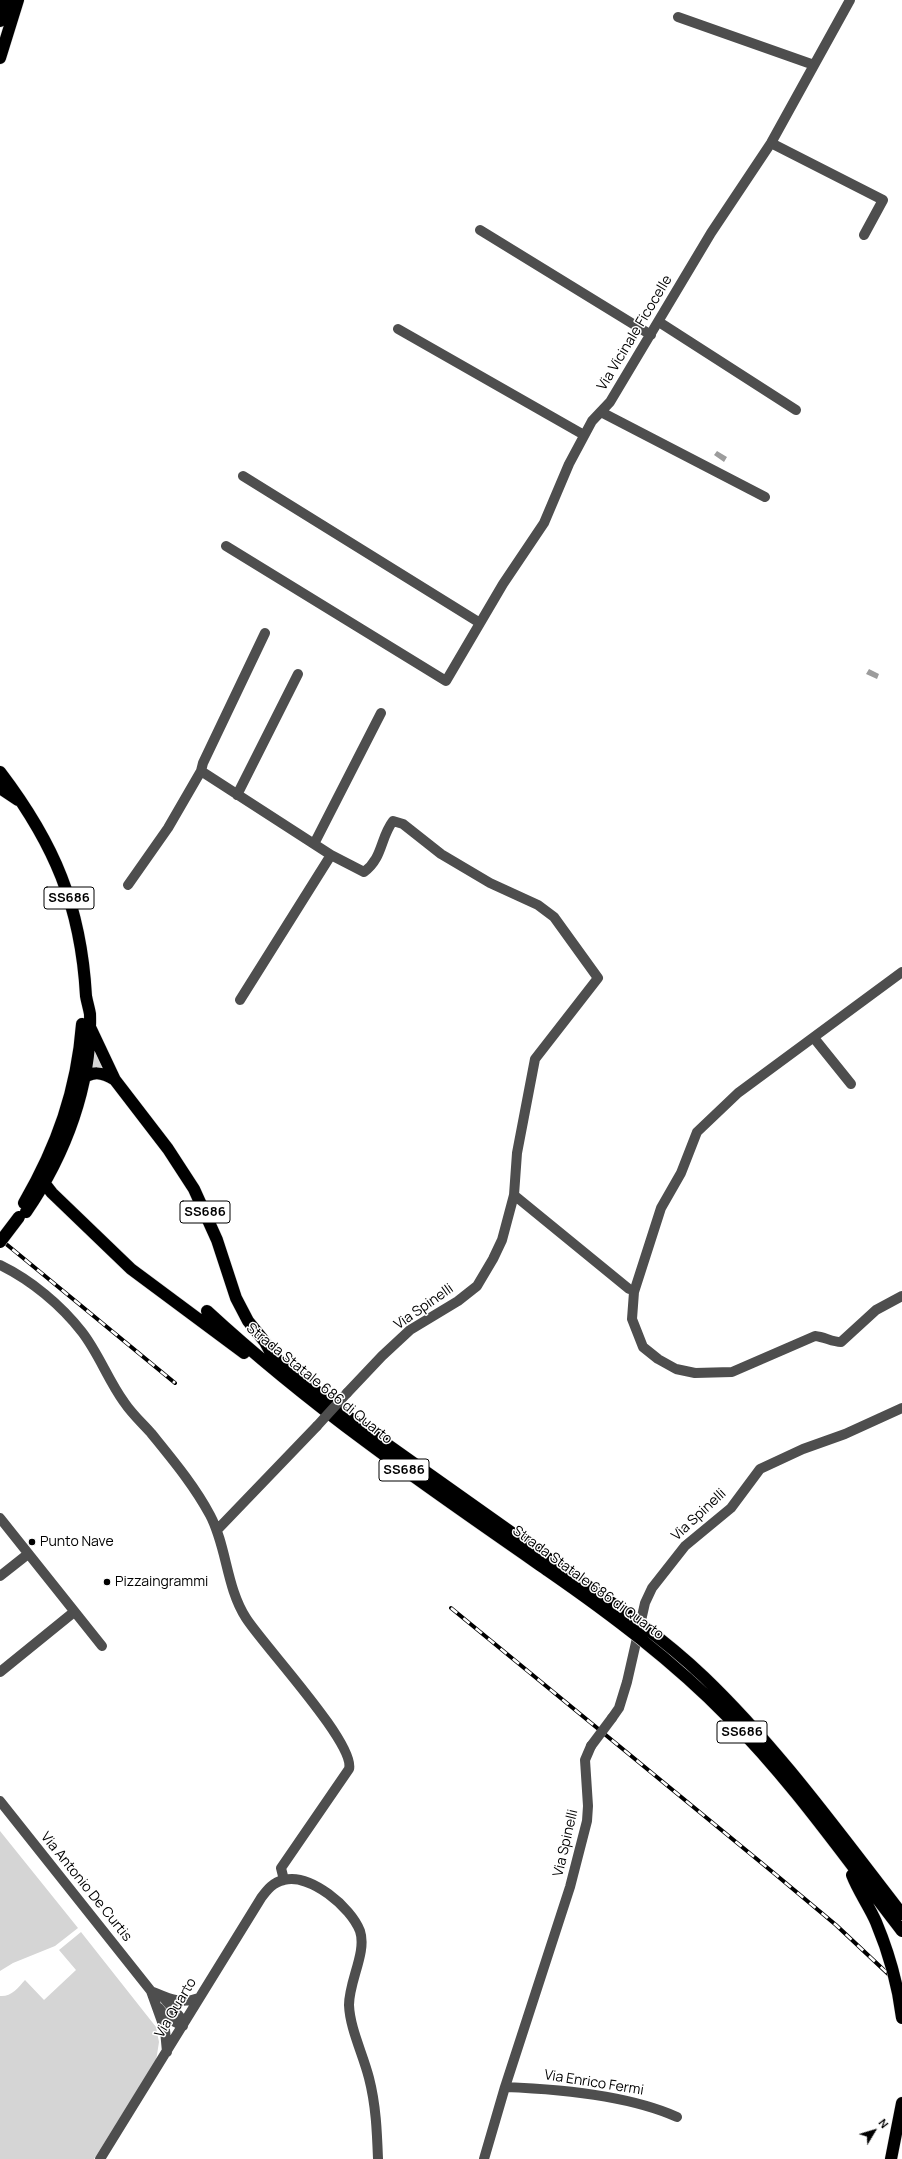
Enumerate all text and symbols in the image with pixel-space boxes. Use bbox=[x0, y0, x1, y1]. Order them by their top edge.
street label: Via Vicinale Ficocelle bbox=[594, 272, 676, 394]
road number: SS686 bbox=[44, 887, 94, 909]
road number: SS686 bbox=[180, 1201, 230, 1223]
street label: Via Spinelli bbox=[391, 1280, 457, 1334]
street label: Strada Statale 686 di Quarto bbox=[243, 1320, 395, 1448]
road number: SS686 bbox=[379, 1459, 429, 1481]
street label: Via Spinelli bbox=[668, 1486, 730, 1544]
street label: Strada Statale 686 di Quarto bbox=[509, 1522, 667, 1644]
place label: Punto Nave bbox=[40, 1534, 114, 1550]
marker: Punto Nave bbox=[27, 1537, 37, 1547]
place label: Pizzaingrammi bbox=[115, 1574, 208, 1590]
marker: Pizzaingrammi bbox=[102, 1577, 112, 1587]
road number: SS686 bbox=[717, 1721, 767, 1743]
street label: Via Spinelli bbox=[550, 1808, 582, 1878]
street label: Via Antonio De Curtis bbox=[37, 1829, 135, 1945]
street label: Via Quarto bbox=[152, 1975, 200, 2041]
street label: Via Enrico Fermi bbox=[543, 2067, 645, 2099]
north arrow bbox=[854, 2111, 894, 2151]
text: N bbox=[876, 2116, 892, 2131]

